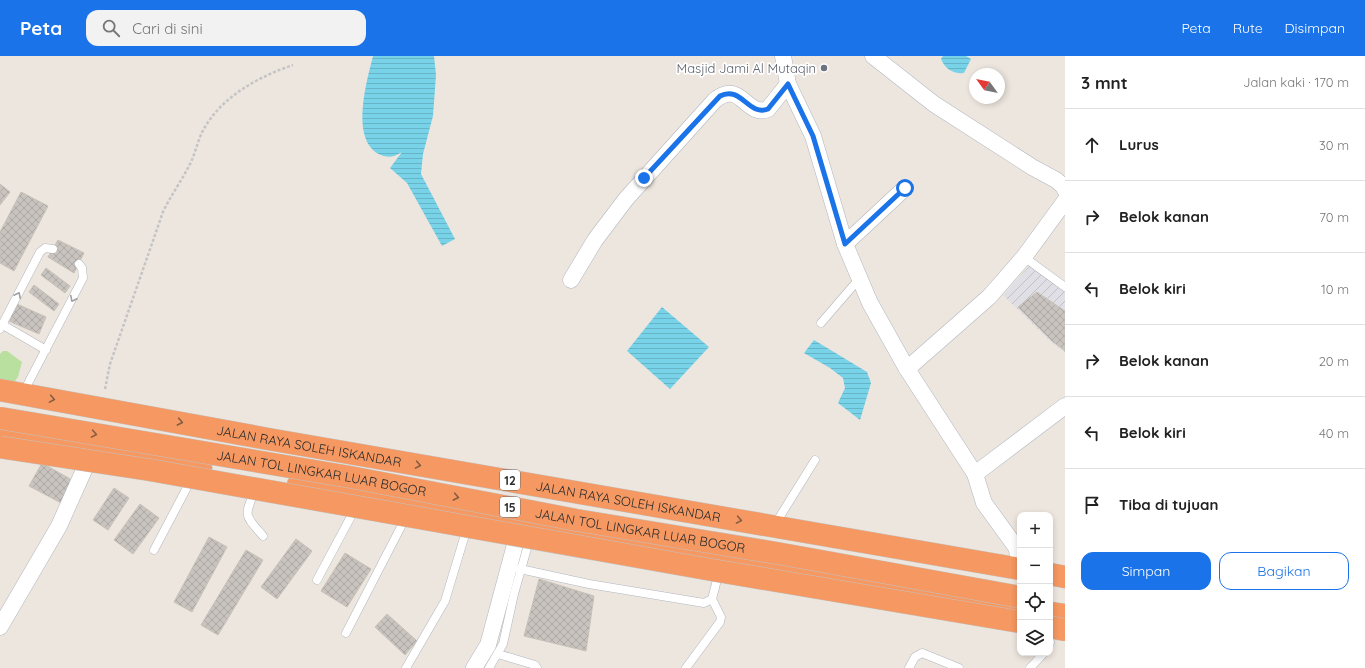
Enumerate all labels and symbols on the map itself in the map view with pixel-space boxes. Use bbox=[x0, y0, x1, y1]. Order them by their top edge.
place label: Masjid Jami Al Mutaqin bbox=[676, 60, 816, 76]
marker: Masjid Jami Al Mutaqin bbox=[819, 63, 829, 73]
north arrow bbox=[969, 68, 1005, 104]
route end bbox=[635, 169, 653, 187]
route start bbox=[896, 179, 914, 197]
one-way arrow bbox=[13, 292, 21, 299]
one-way arrow bbox=[70, 295, 78, 302]
one-way arrow bbox=[49, 394, 55, 403]
one-way arrow bbox=[177, 418, 183, 426]
street label: JALAN RAYA SOLEH ISKANDAR bbox=[215, 422, 403, 470]
one-way arrow bbox=[91, 429, 97, 438]
street label: JALAN TOL LINGKAR LUAR BOGOR bbox=[215, 447, 428, 499]
one-way arrow bbox=[415, 460, 421, 469]
road number: 12 bbox=[500, 470, 520, 490]
street label: JALAN RAYA SOLEH ISKANDAR bbox=[534, 477, 722, 525]
one-way arrow bbox=[453, 493, 459, 501]
road number: 15 bbox=[500, 497, 520, 517]
street label: JALAN TOL LINGKAR LUAR BOGOR bbox=[534, 504, 747, 556]
one-way arrow bbox=[736, 516, 743, 524]

